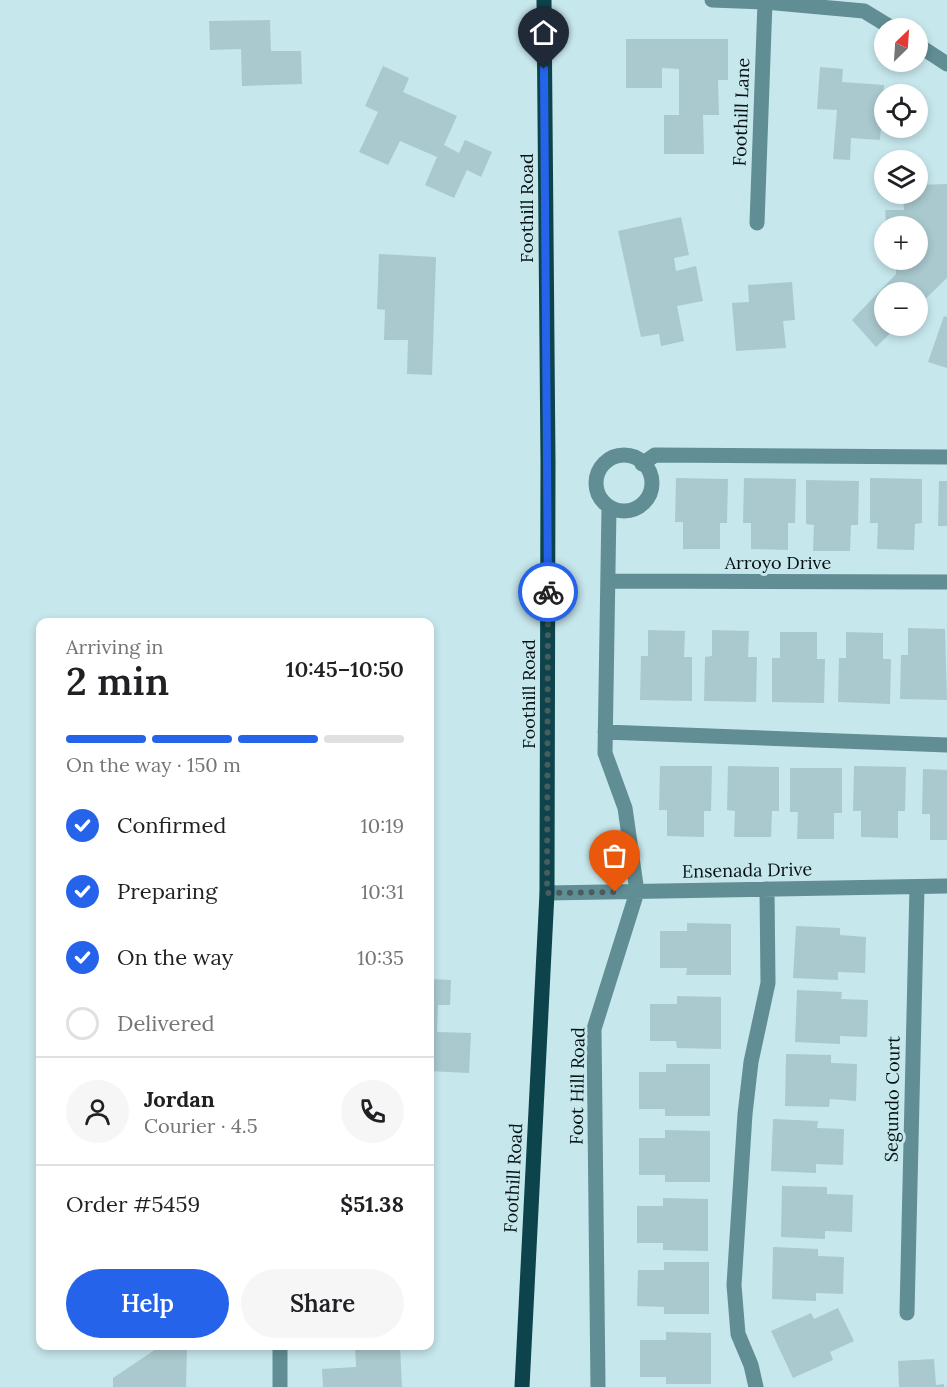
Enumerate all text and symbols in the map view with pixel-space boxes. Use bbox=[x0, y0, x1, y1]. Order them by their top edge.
pin bbox=[518, 7, 569, 69]
icon: home bbox=[527, 16, 560, 49]
north arrow bbox=[874, 18, 928, 72]
map controls bbox=[874, 18, 928, 336]
street label: Foothill Lane bbox=[728, 57, 754, 167]
button: locate bbox=[874, 84, 928, 138]
button: layers bbox=[874, 150, 928, 204]
street label: Foothill Road bbox=[515, 153, 538, 263]
button: + bbox=[874, 216, 928, 270]
button: − bbox=[874, 282, 928, 336]
street label: Arroyo Drive bbox=[724, 551, 832, 574]
courier bbox=[518, 562, 578, 622]
icon: bike bbox=[532, 576, 565, 609]
text: Arriving in bbox=[66, 634, 163, 659]
street label: Foothill Road bbox=[517, 639, 540, 749]
text: 10:45–10:50 bbox=[286, 655, 404, 683]
text: 2 min bbox=[66, 656, 169, 706]
text: On the way · 150 m bbox=[66, 752, 241, 777]
icon: check bbox=[66, 809, 99, 842]
text: Confirmed bbox=[117, 811, 226, 839]
text: 10:19 bbox=[360, 813, 404, 838]
pin bbox=[589, 830, 640, 892]
icon: bag bbox=[598, 839, 631, 872]
street label: Ensenada Drive bbox=[682, 857, 813, 883]
icon: check bbox=[66, 875, 99, 908]
text: Preparing bbox=[117, 877, 217, 905]
text: 10:31 bbox=[361, 879, 404, 904]
icon: check bbox=[66, 941, 99, 974]
text: On the way bbox=[117, 943, 233, 971]
text: 10:35 bbox=[357, 945, 404, 970]
text: Delivered bbox=[117, 1009, 215, 1037]
street label: Foot Hill Road bbox=[564, 1027, 590, 1145]
street label: Segundo Court bbox=[879, 1036, 905, 1162]
button: person bbox=[66, 1080, 129, 1143]
button: phone bbox=[341, 1080, 404, 1143]
text: Jordan bbox=[144, 1085, 215, 1113]
text: Courier · 4.5 bbox=[144, 1113, 258, 1138]
street label: Foothill Road bbox=[499, 1122, 527, 1233]
text: Order #5459 bbox=[66, 1190, 200, 1218]
text: $51.38 bbox=[340, 1190, 404, 1218]
button: Help bbox=[66, 1269, 229, 1338]
button: Share bbox=[241, 1269, 404, 1338]

